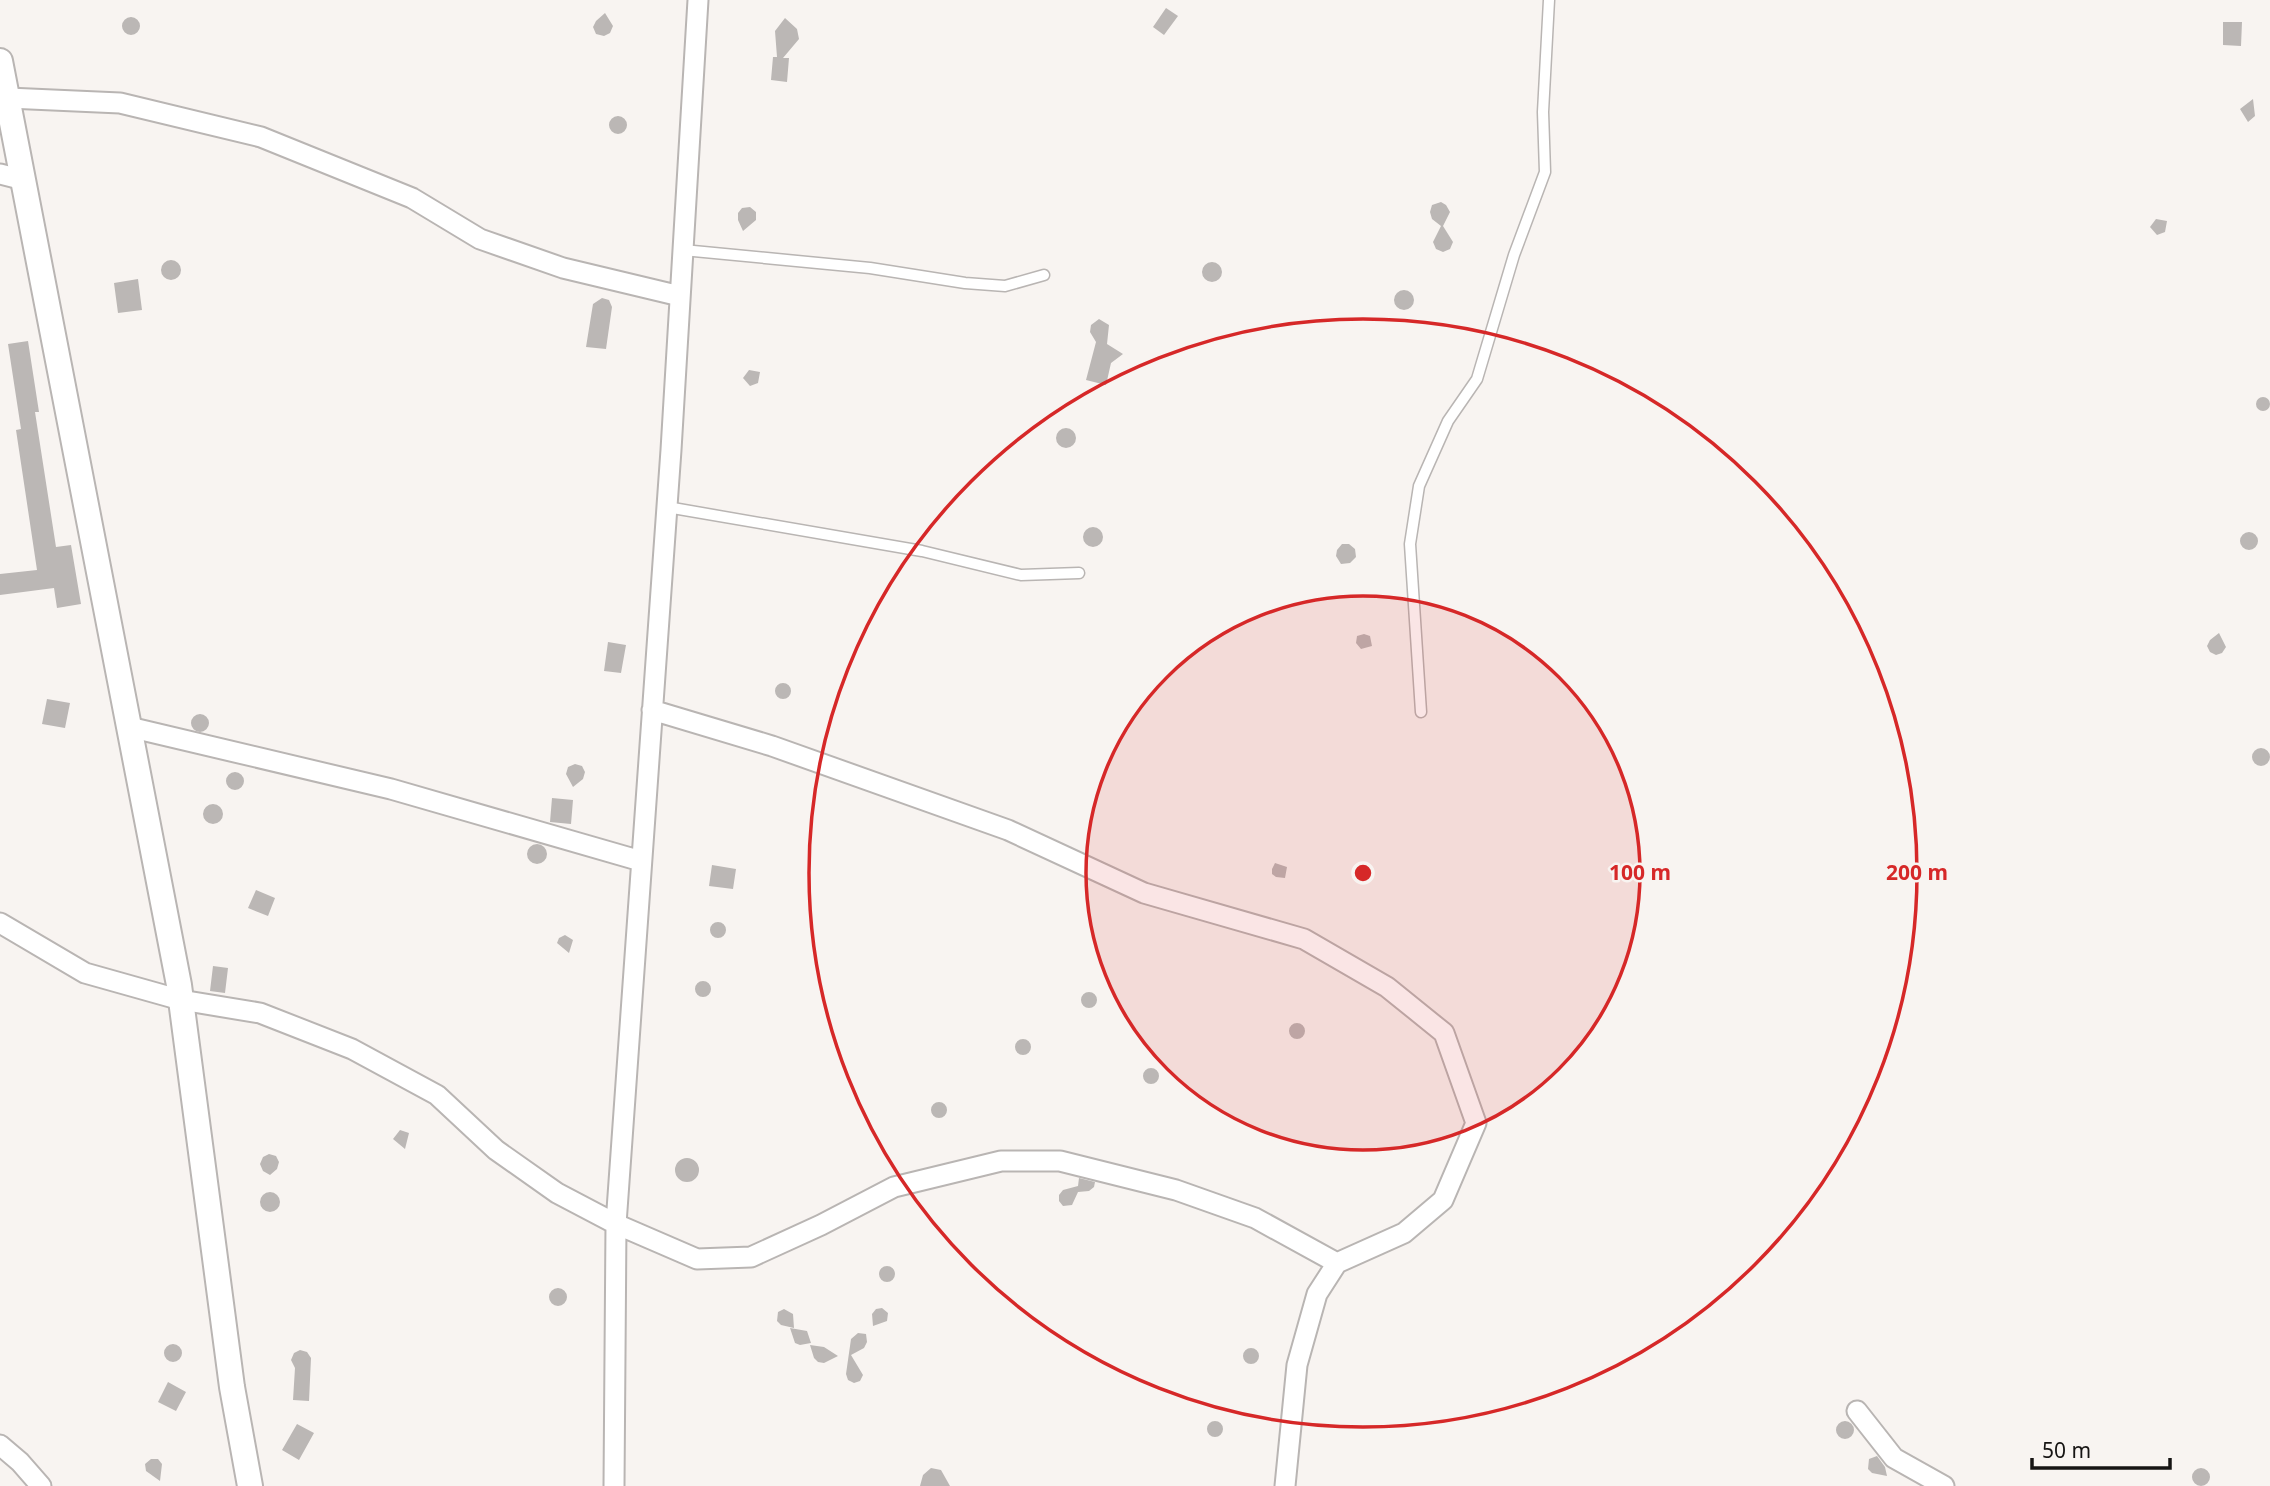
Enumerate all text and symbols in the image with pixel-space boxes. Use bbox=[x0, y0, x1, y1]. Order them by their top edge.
text: 100 m bbox=[1609, 858, 1671, 886]
text: 200 m bbox=[1886, 858, 1948, 886]
centre of rings bbox=[1351, 861, 1375, 885]
scale bar bbox=[2032, 1426, 2170, 1470]
text: 50 m bbox=[2042, 1436, 2091, 1464]

